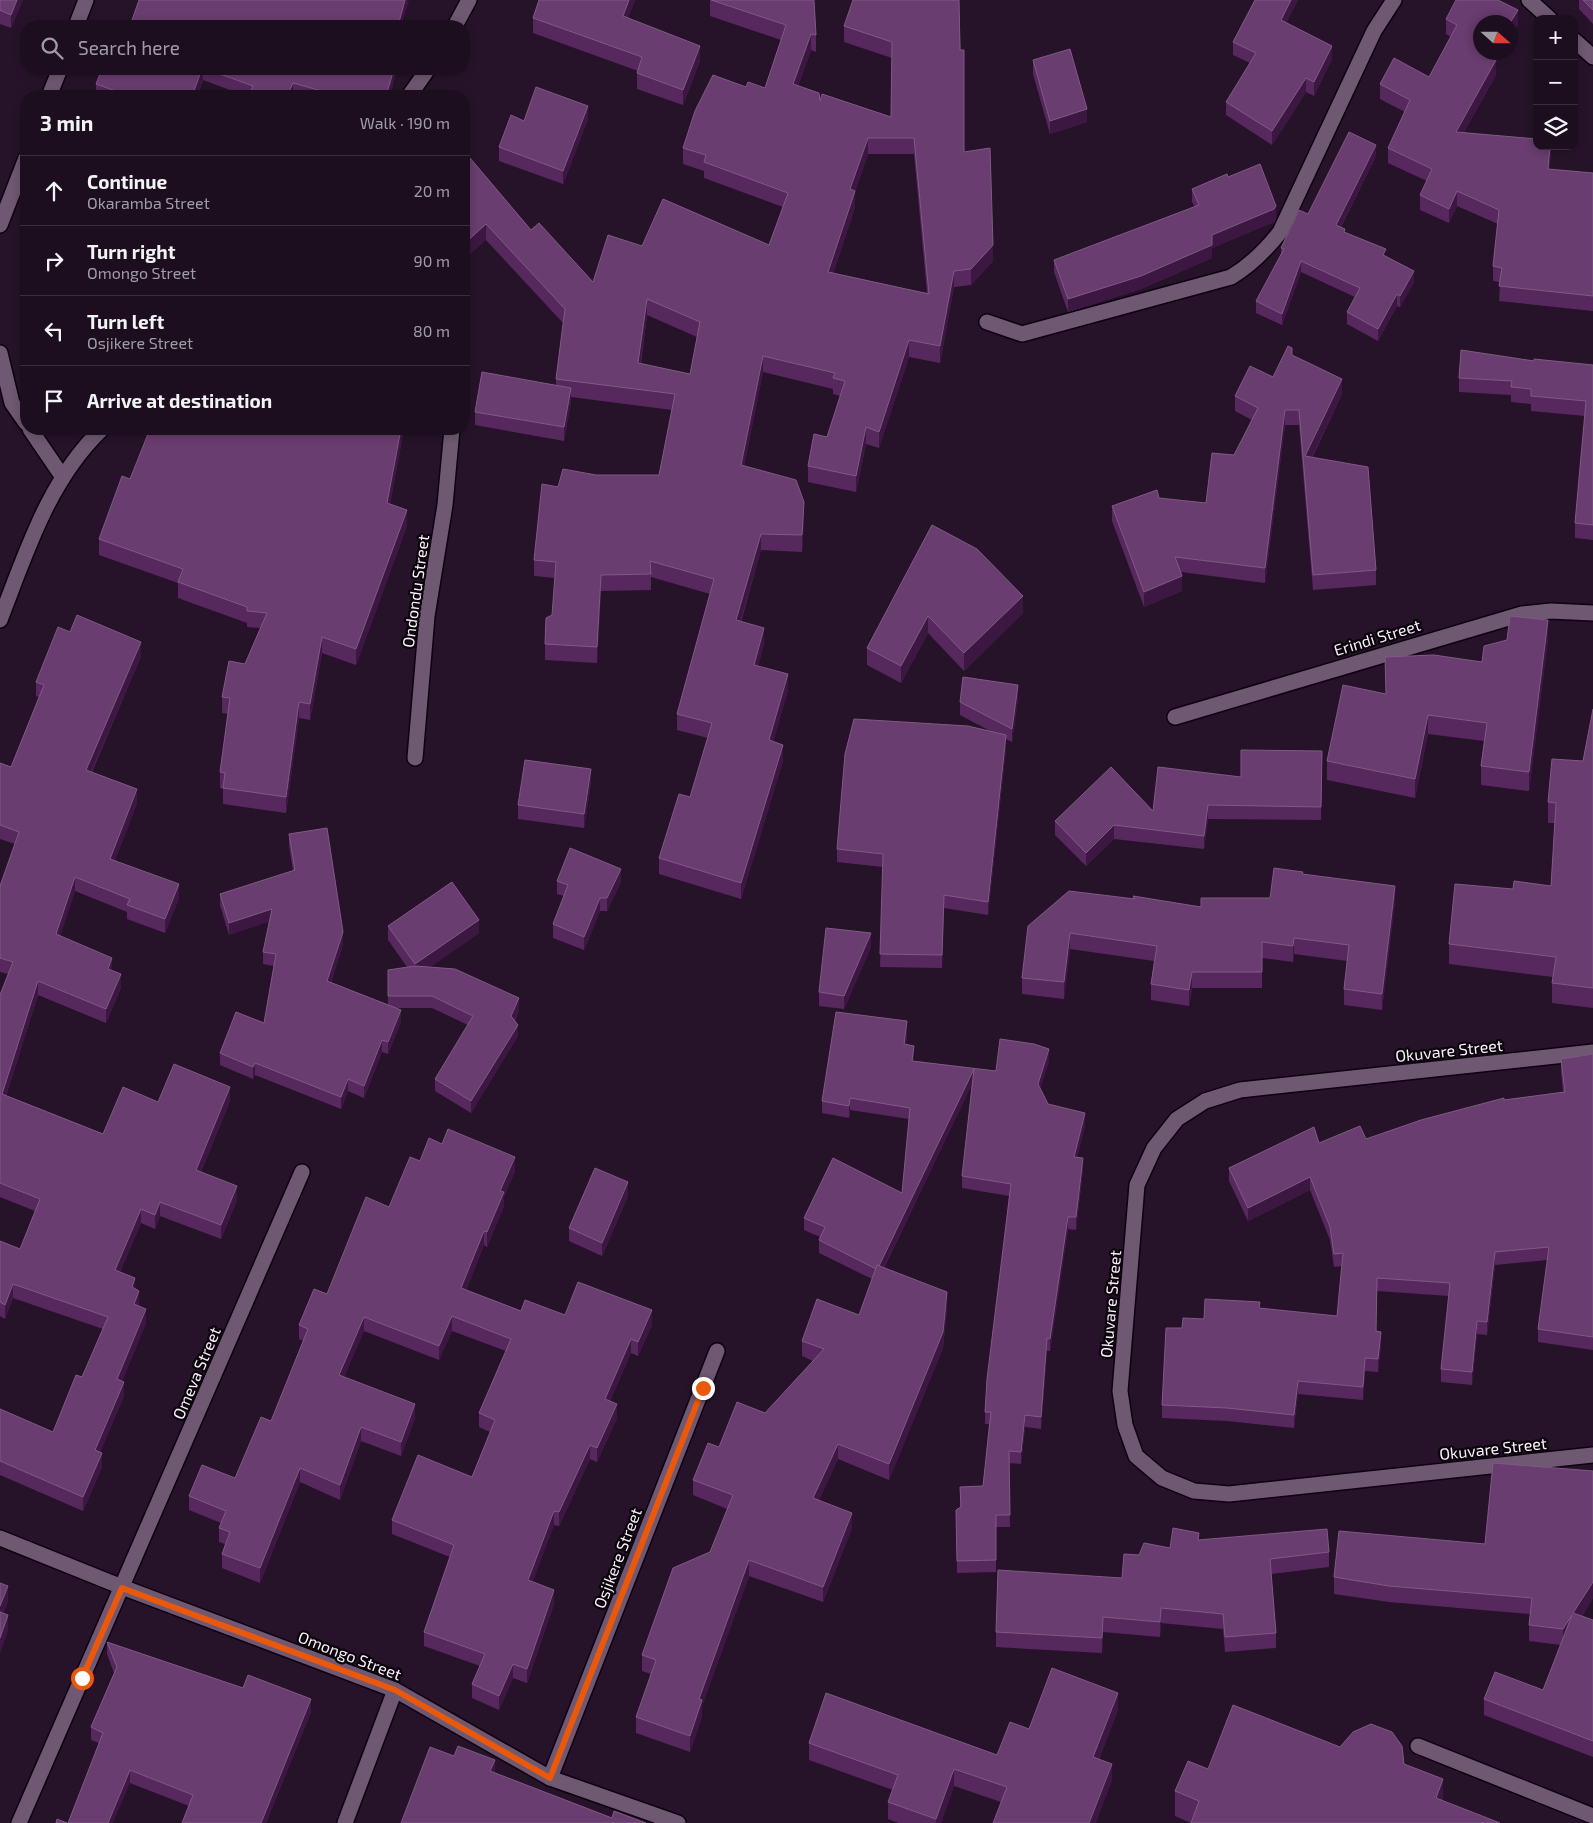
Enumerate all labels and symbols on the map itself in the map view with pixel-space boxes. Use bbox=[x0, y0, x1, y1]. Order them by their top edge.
north arrow bbox=[1473, 15, 1518, 60]
street label: Ondondu Street bbox=[398, 533, 432, 649]
street label: Erindi Street bbox=[1331, 615, 1423, 659]
street label: Okuvare Street bbox=[1394, 1035, 1504, 1065]
street label: Okuvare Street bbox=[1096, 1249, 1124, 1359]
street label: Omeva Street bbox=[168, 1324, 224, 1422]
route end bbox=[692, 1377, 715, 1400]
street label: Okuvare Street bbox=[1438, 1433, 1548, 1463]
street label: Osjikere Street bbox=[589, 1505, 646, 1611]
street label: Omongo Street bbox=[296, 1627, 404, 1683]
route start bbox=[71, 1667, 94, 1690]

